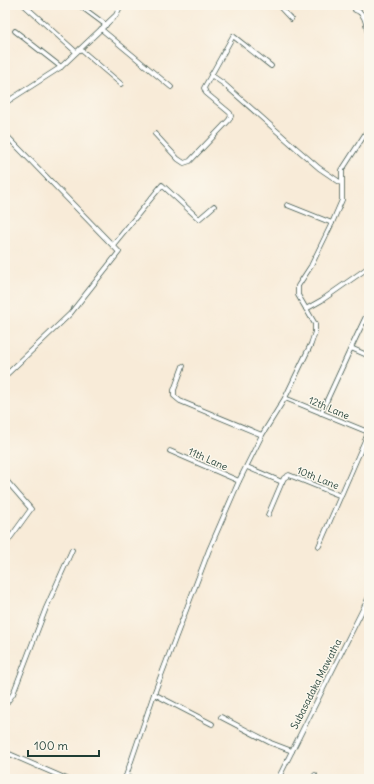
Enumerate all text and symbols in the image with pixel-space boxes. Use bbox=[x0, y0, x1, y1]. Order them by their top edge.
street label: 12th Lane bbox=[307, 394, 351, 422]
street label: 11th Lane bbox=[186, 445, 230, 473]
street label: 10th Lane bbox=[295, 464, 341, 492]
street label: Subasadaka Mawatha bbox=[288, 636, 345, 731]
scale bar bbox=[28, 732, 99, 758]
text: 100 m bbox=[34, 738, 68, 753]

